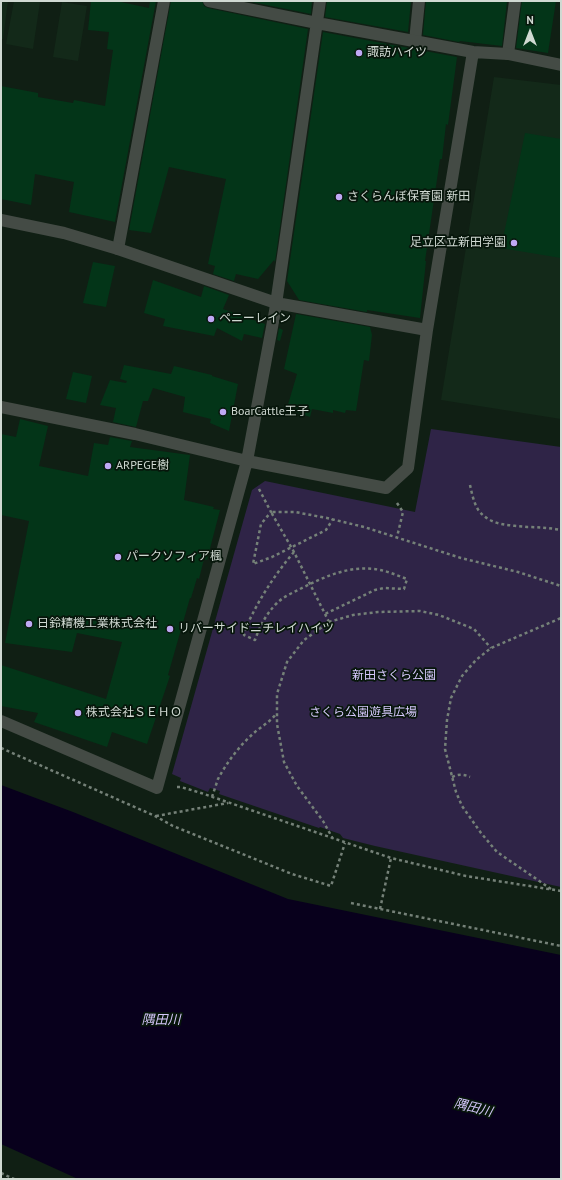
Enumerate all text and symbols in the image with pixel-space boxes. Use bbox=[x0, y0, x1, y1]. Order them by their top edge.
north arrow bbox=[510, 12, 550, 52]
text: N bbox=[526, 13, 534, 27]
place label: 諏訪ハイツ bbox=[367, 46, 427, 60]
marker: 諏訪ハイツ bbox=[354, 48, 364, 58]
place label: さくらんぼ保育園 新田 bbox=[347, 190, 470, 204]
marker: さくらんぼ保育園 新田 bbox=[334, 192, 344, 202]
place label: 足立区立新田学園 bbox=[410, 236, 506, 250]
marker: 足立区立新田学園 bbox=[509, 238, 519, 248]
place label: ペニーレイン bbox=[219, 312, 291, 326]
marker: ペニーレイン bbox=[206, 314, 216, 324]
place label: BoarCattle王子 bbox=[231, 405, 309, 419]
marker: BoarCattle王子 bbox=[218, 407, 228, 417]
place label: ARPEGE樹 bbox=[116, 459, 169, 473]
marker: ARPEGE樹 bbox=[103, 461, 113, 471]
place label: パークソフィア楓 bbox=[126, 550, 222, 564]
marker: パークソフィア楓 bbox=[113, 552, 123, 562]
place label: 日鈴精機工業株式会社 bbox=[37, 617, 157, 631]
marker: 日鈴精機工業株式会社 bbox=[24, 619, 34, 629]
place label: リバーサイドニチレイハイツ bbox=[178, 622, 334, 636]
marker: リバーサイドニチレイハイツ bbox=[165, 624, 175, 634]
park label: 新田さくら公園 bbox=[352, 669, 436, 683]
place label: 株式会社ＳＥＨＯ bbox=[86, 706, 182, 720]
park label: さくら公園遊具広場 bbox=[309, 706, 417, 720]
marker: 株式会社ＳＥＨＯ bbox=[73, 708, 83, 718]
water label: 隅田川 bbox=[142, 1012, 180, 1028]
water label: 隅田川 bbox=[452, 1096, 494, 1120]

